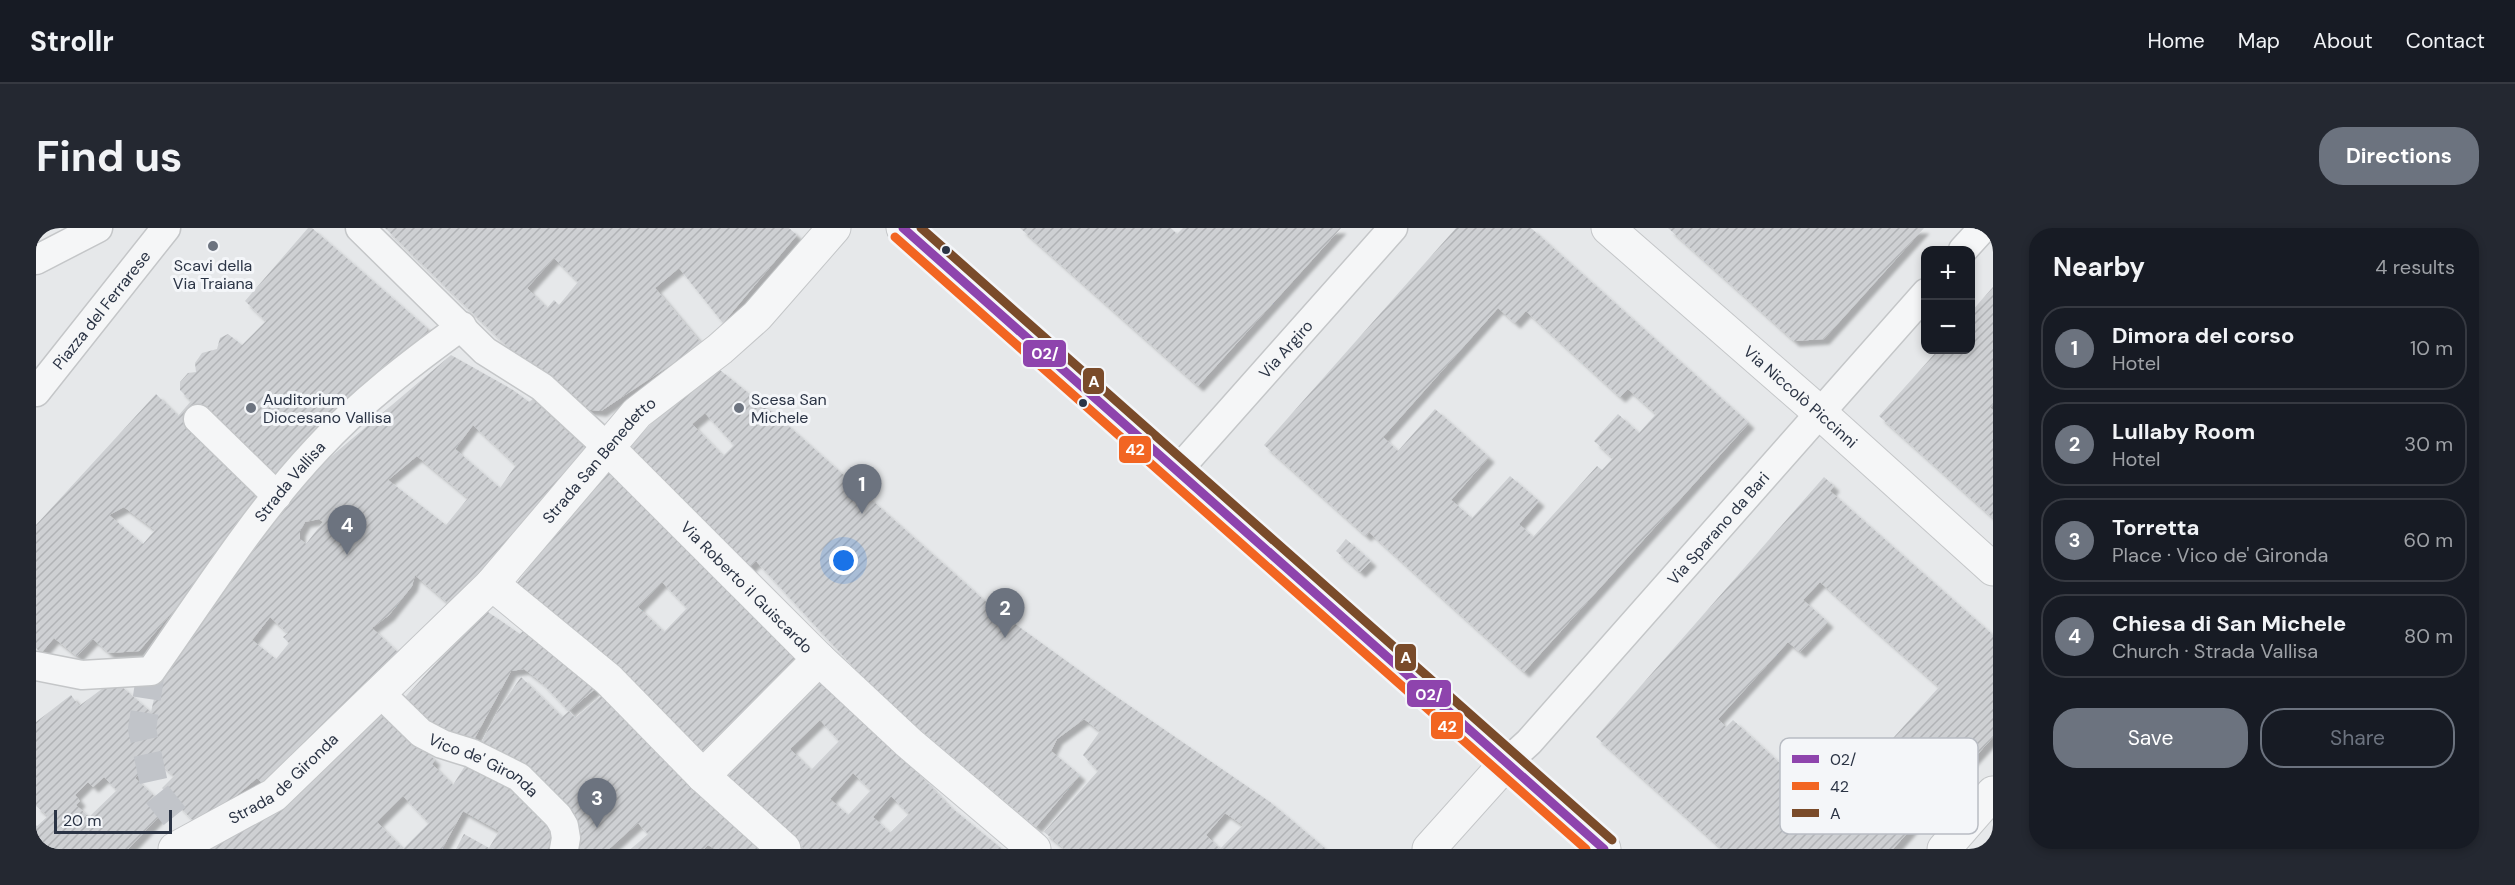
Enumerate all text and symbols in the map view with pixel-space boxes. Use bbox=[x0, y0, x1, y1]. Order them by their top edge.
text: Strollr bbox=[30, 23, 114, 60]
text: Home bbox=[2147, 27, 2205, 55]
text: Map bbox=[2238, 27, 2280, 55]
text: About bbox=[2313, 27, 2373, 55]
text: Contact bbox=[2406, 27, 2485, 55]
button: Directions bbox=[2319, 127, 2479, 185]
text: Find us bbox=[36, 129, 182, 184]
marker: Scavi della Via Traiana bbox=[206, 239, 220, 253]
unlabelled marker bbox=[940, 244, 952, 256]
street label: Piazza del Ferrarese bbox=[48, 246, 155, 374]
map controls bbox=[1921, 246, 1975, 354]
button: + bbox=[1921, 246, 1975, 300]
text: Nearby bbox=[2053, 250, 2145, 284]
text: 4 results bbox=[2375, 254, 2455, 280]
place label: Scavi della Via Traiana bbox=[173, 255, 253, 294]
button: − bbox=[1921, 300, 1975, 354]
street label: Via Argiro bbox=[1254, 315, 1318, 383]
text: Dimora del corso bbox=[2112, 321, 2294, 350]
text: 1 bbox=[2071, 335, 2078, 361]
text: 10 m bbox=[2410, 335, 2453, 361]
line badge: 02/ bbox=[1022, 339, 1067, 368]
street label: Via Niccolò Piccinni bbox=[1739, 341, 1862, 453]
text: 02/ bbox=[1031, 343, 1059, 364]
text: Hotel bbox=[2112, 350, 2160, 376]
line badge: A bbox=[1082, 367, 1105, 395]
text: A bbox=[1088, 371, 1100, 392]
place label: Auditorium Diocesano Vallisa bbox=[263, 389, 391, 428]
place label: Scesa San Michele bbox=[751, 389, 827, 428]
street label: Strada San Benedetto bbox=[538, 392, 660, 528]
unlabelled marker bbox=[1077, 397, 1089, 409]
marker: Auditorium Diocesano Vallisa bbox=[244, 401, 258, 415]
marker: Scesa San Michele bbox=[732, 401, 746, 415]
text: Lullaby Room bbox=[2112, 417, 2255, 446]
text: 2 bbox=[2069, 431, 2080, 457]
text: 30 m bbox=[2404, 431, 2453, 457]
line badge: 42 bbox=[1118, 435, 1152, 464]
street label: Strada Vallisa bbox=[250, 437, 330, 526]
text: 42 bbox=[1125, 439, 1145, 460]
text: Hotel bbox=[2112, 446, 2160, 472]
pin: 1 bbox=[842, 464, 882, 514]
street label: Via Sparano da Bari bbox=[1663, 468, 1774, 590]
pin: 4 bbox=[328, 506, 366, 555]
text: Torretta bbox=[2112, 513, 2199, 542]
street label: Via Roberto il Guiscardo bbox=[676, 517, 817, 658]
text: 3 bbox=[2068, 527, 2081, 553]
text: 60 m bbox=[2404, 527, 2453, 553]
text: Place · Vico de' Gironda bbox=[2112, 542, 2328, 568]
your location bbox=[829, 546, 858, 575]
pin: 2 bbox=[986, 588, 1024, 638]
text: Chiesa di San Michele bbox=[2112, 609, 2346, 638]
text: 4 bbox=[2068, 623, 2081, 649]
text: 80 m bbox=[2404, 623, 2453, 649]
text: Church · Strada Vallisa bbox=[2112, 638, 2318, 664]
line badge: A bbox=[1394, 643, 1417, 672]
text: A bbox=[1400, 647, 1412, 668]
line badge: 02/ bbox=[1406, 679, 1452, 708]
text: 02/ bbox=[1415, 684, 1443, 705]
button: Save bbox=[2053, 708, 2248, 768]
button: Share bbox=[2260, 708, 2455, 768]
line badge: 42 bbox=[1430, 711, 1464, 740]
text: 42 bbox=[1437, 716, 1457, 737]
street label: Strada de Gironda bbox=[225, 729, 343, 829]
street label: Vico de' Gironda bbox=[425, 729, 543, 802]
legend bbox=[1780, 738, 1978, 834]
text: 02/ bbox=[1830, 749, 1856, 770]
text: 42 bbox=[1830, 776, 1849, 797]
pin: 3 bbox=[578, 778, 616, 828]
text: A bbox=[1830, 803, 1841, 824]
scale bar bbox=[54, 807, 172, 834]
text: 20 m bbox=[63, 810, 102, 831]

